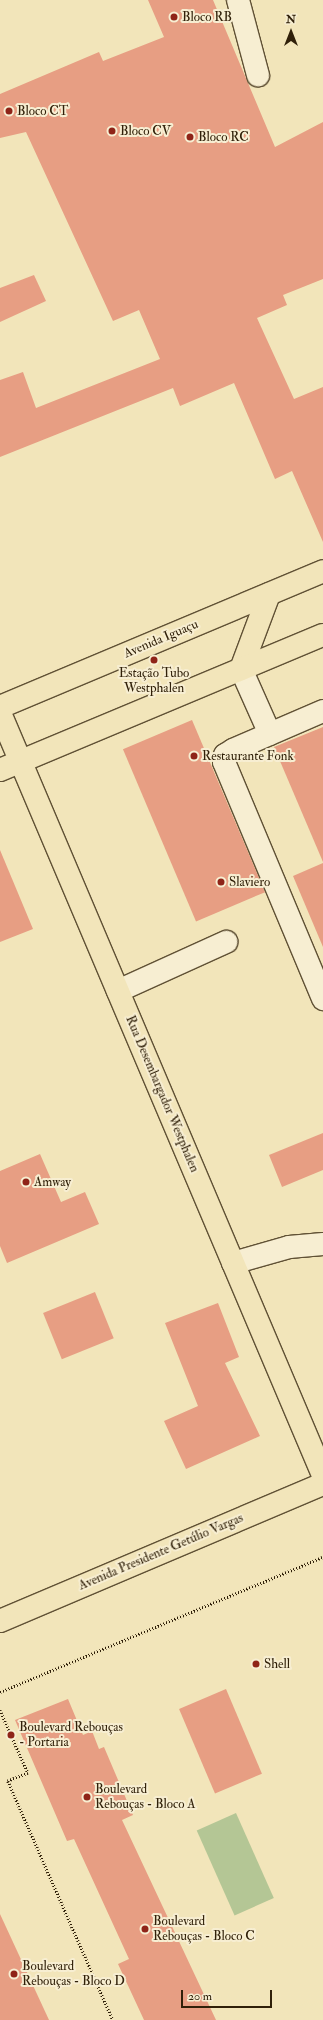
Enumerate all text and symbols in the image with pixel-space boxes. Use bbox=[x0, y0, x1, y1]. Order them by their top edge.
place label: Bloco RB bbox=[182, 9, 232, 25]
marker: Bloco RB bbox=[169, 12, 179, 22]
north arrow bbox=[271, 12, 311, 52]
text: N bbox=[286, 13, 296, 26]
place label: Bloco CT bbox=[17, 103, 68, 119]
marker: Bloco CT bbox=[4, 106, 14, 116]
place label: Bloco CV bbox=[120, 123, 171, 139]
marker: Bloco CV bbox=[107, 126, 117, 136]
place label: Bloco RC bbox=[198, 129, 249, 145]
marker: Bloco RC bbox=[185, 132, 195, 142]
street label: Avenida Iguaçu bbox=[121, 616, 201, 662]
marker: Estação Tubo Westphalen bbox=[149, 655, 159, 665]
place label: Estação Tubo Westphalen bbox=[119, 666, 189, 697]
place label: Restaurante Fonk bbox=[202, 748, 294, 764]
marker: Restaurante Fonk bbox=[189, 751, 199, 761]
place label: Slaviero bbox=[229, 874, 270, 890]
marker: Slaviero bbox=[216, 877, 226, 887]
street label: Rua Desembargador Westphalen bbox=[122, 1013, 202, 1175]
place label: Amway bbox=[34, 1174, 71, 1190]
marker: Amway bbox=[21, 1177, 31, 1187]
street label: Avenida Presidente Getúlio Vargas bbox=[76, 1510, 246, 1594]
place label: Shell bbox=[264, 1656, 290, 1672]
marker: Shell bbox=[251, 1659, 261, 1669]
place label: Boulevard Rebouças - Portaria bbox=[19, 1720, 123, 1751]
marker: Boulevard Rebouças - Portaria bbox=[6, 1730, 16, 1740]
place label: Boulevard Rebouças - Bloco A bbox=[95, 1782, 195, 1813]
marker: Boulevard Rebouças - Bloco A bbox=[82, 1792, 92, 1802]
place label: Boulevard Rebouças - Bloco C bbox=[153, 1914, 255, 1945]
marker: Boulevard Rebouças - Bloco C bbox=[140, 1924, 150, 1934]
place label: Boulevard Rebouças - Bloco D bbox=[22, 1959, 125, 1990]
marker: Boulevard Rebouças - Bloco D bbox=[9, 1969, 19, 1979]
scale bar bbox=[183, 1982, 274, 2008]
text: 20 m bbox=[188, 1989, 212, 2004]

